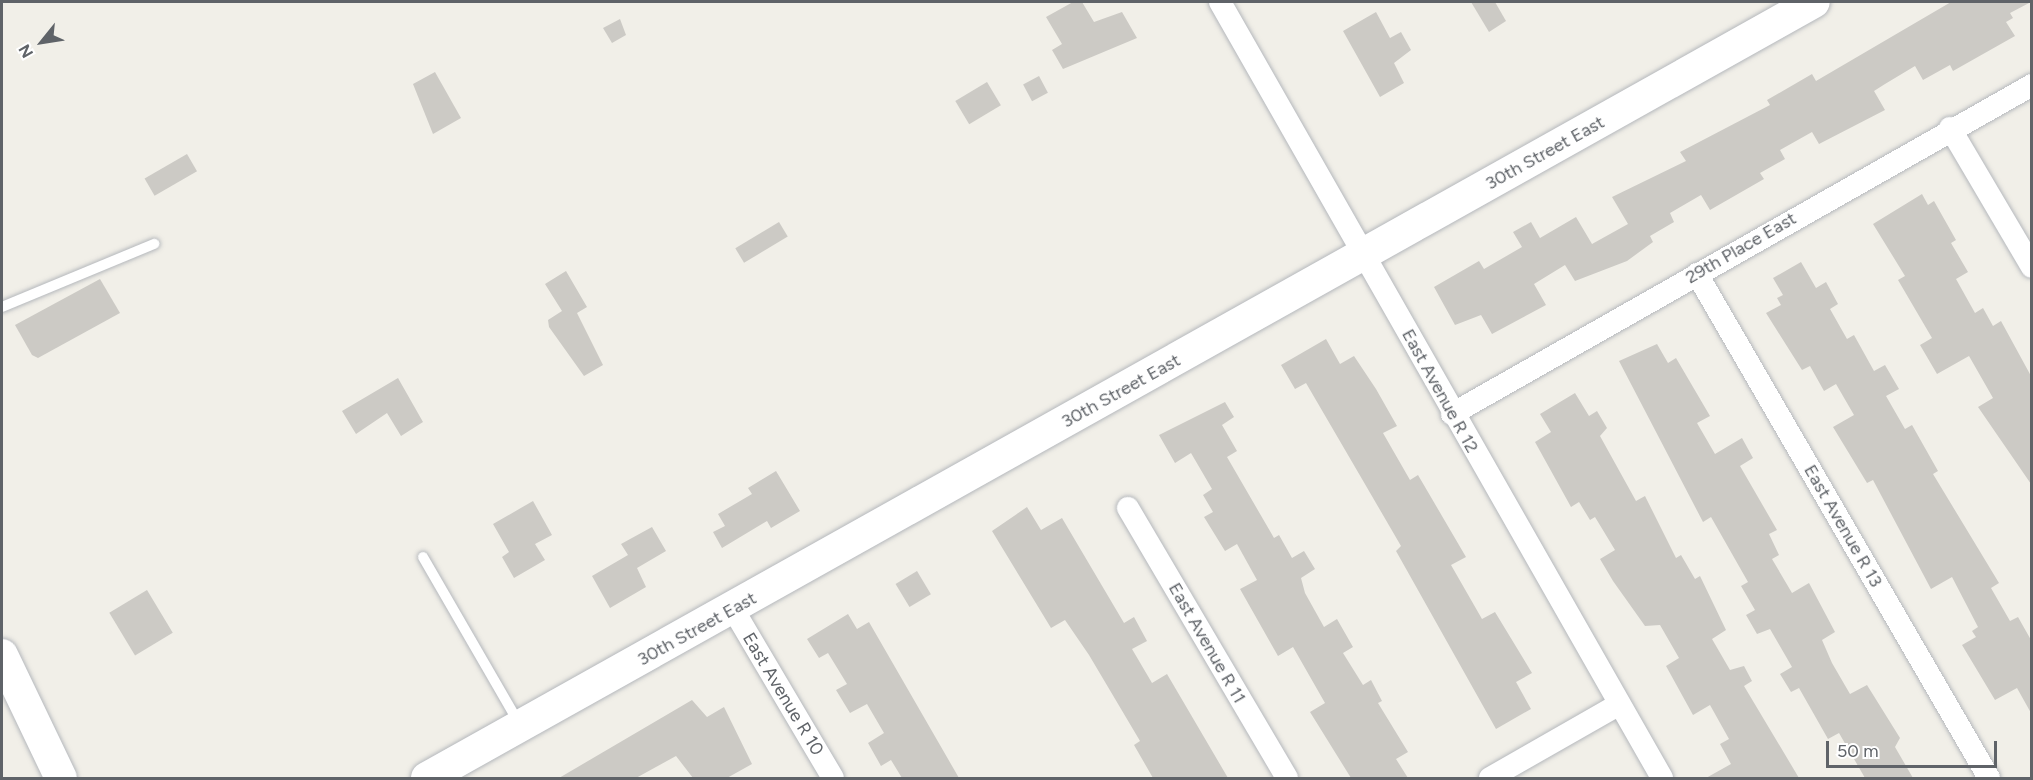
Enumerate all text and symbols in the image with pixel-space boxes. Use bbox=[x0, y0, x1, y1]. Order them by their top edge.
north arrow bbox=[12, 12, 72, 72]
text: N bbox=[15, 41, 37, 61]
street label: 30th Street East bbox=[1482, 111, 1608, 195]
street label: 29th Place East bbox=[1682, 208, 1800, 288]
street label: East Avenue R 12 bbox=[1397, 325, 1483, 457]
street label: 30th Street East bbox=[1058, 349, 1184, 433]
street label: East Avenue R 13 bbox=[1799, 461, 1887, 591]
street label: East Avenue R 11 bbox=[1164, 579, 1250, 707]
street label: 30th Street East bbox=[634, 587, 760, 671]
street label: East Avenue R 10 bbox=[738, 629, 828, 759]
scale bar bbox=[1829, 729, 2000, 767]
text: 50 m bbox=[1837, 740, 1879, 762]

